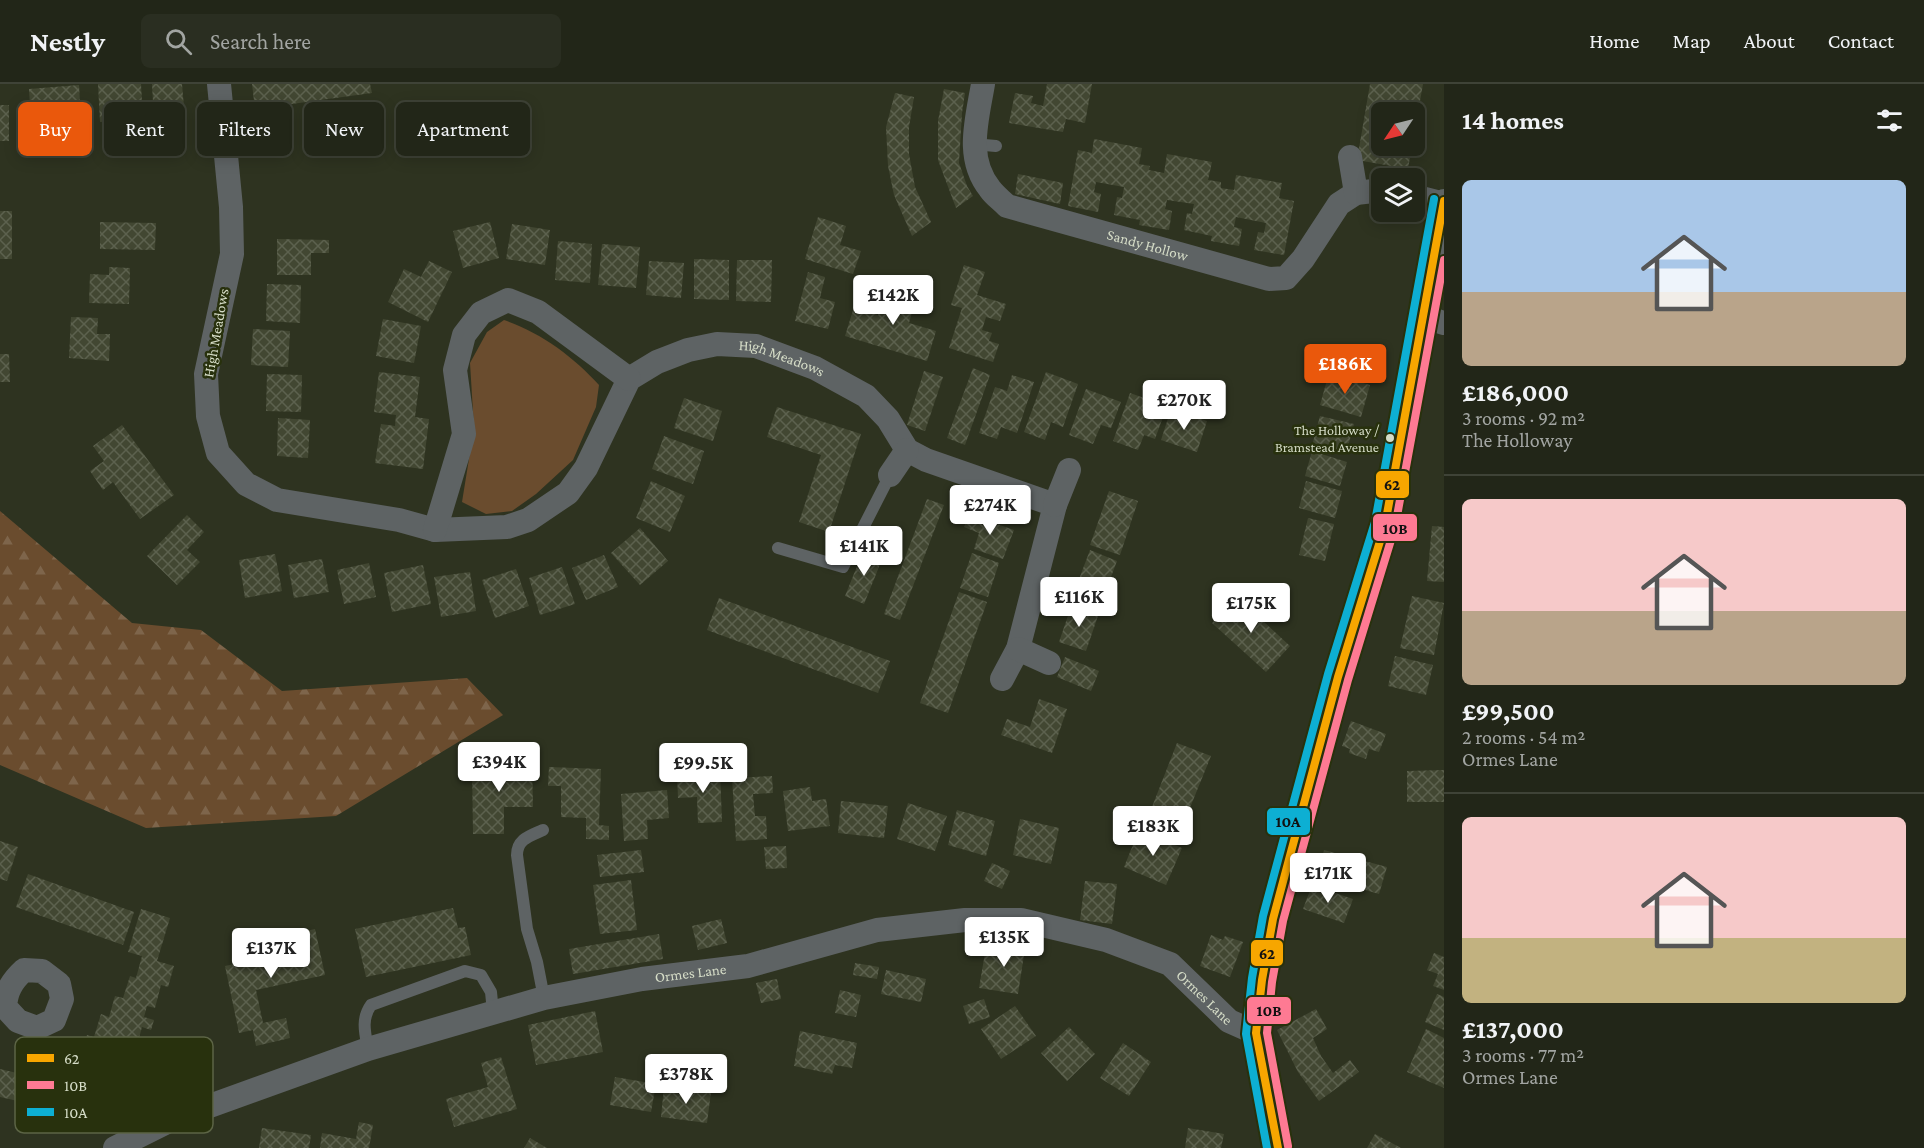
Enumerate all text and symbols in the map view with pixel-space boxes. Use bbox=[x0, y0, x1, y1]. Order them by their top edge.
search box bbox=[141, 14, 561, 68]
icon: search bbox=[162, 25, 195, 58]
text: Nestly bbox=[30, 26, 105, 57]
text: Search here bbox=[210, 29, 311, 54]
text: Home bbox=[1589, 29, 1639, 53]
text: Map bbox=[1672, 29, 1711, 53]
text: About bbox=[1744, 29, 1795, 53]
text: Contact bbox=[1828, 29, 1894, 53]
chip: Buy bbox=[18, 102, 92, 156]
chip: Rent bbox=[104, 102, 185, 156]
chip: Filters bbox=[197, 102, 292, 156]
chip: New bbox=[304, 102, 384, 156]
chip: Apartment bbox=[396, 102, 530, 156]
north arrow bbox=[1371, 102, 1425, 156]
map controls bbox=[1371, 102, 1425, 222]
icon: filters bbox=[1873, 104, 1906, 137]
text: 14 homes bbox=[1462, 106, 1564, 135]
button: layers bbox=[1371, 168, 1425, 222]
icon: home bbox=[1630, 219, 1738, 327]
street label: Sandy Hollow bbox=[1105, 226, 1191, 264]
pin: £142K bbox=[851, 275, 935, 326]
text: £142K bbox=[867, 283, 919, 305]
street label: High Meadows bbox=[200, 287, 233, 379]
street label: High Meadows bbox=[738, 337, 828, 380]
pin: £186K bbox=[1303, 344, 1387, 395]
text: £186K bbox=[1318, 352, 1372, 374]
text: £186,000 bbox=[1462, 378, 1569, 407]
pin: £270K bbox=[1142, 380, 1226, 431]
text: £270K bbox=[1157, 388, 1211, 410]
text: 3 rooms · 92 m² bbox=[1462, 407, 1585, 429]
place label: The Holloway / Bramstead Avenue bbox=[1275, 422, 1380, 455]
text: The Holloway bbox=[1462, 429, 1573, 451]
marker: The Holloway / Bramstead Avenue bbox=[1384, 432, 1396, 444]
line badge: 62 bbox=[1375, 470, 1410, 499]
text: 62 bbox=[1384, 476, 1400, 493]
pin: £274K bbox=[948, 485, 1032, 536]
text: £274K bbox=[964, 493, 1016, 515]
line badge: 10B bbox=[1372, 513, 1418, 542]
text: 10B bbox=[1382, 520, 1408, 537]
pin: £141K bbox=[822, 526, 906, 577]
text: £141K bbox=[839, 534, 889, 556]
icon: home bbox=[1630, 538, 1738, 646]
pin: £116K bbox=[1037, 577, 1121, 628]
pin: £175K bbox=[1209, 583, 1293, 634]
text: £116K bbox=[1054, 585, 1104, 607]
text: £175K bbox=[1226, 591, 1276, 613]
text: £99,500 bbox=[1462, 697, 1554, 726]
text: 2 rooms · 54 m² bbox=[1462, 726, 1585, 748]
pin: £394K bbox=[457, 742, 541, 793]
pin: £99.5K bbox=[654, 743, 752, 794]
text: Ormes Lane bbox=[1462, 748, 1558, 770]
text: £394K bbox=[472, 750, 526, 772]
text: £99.5K bbox=[673, 751, 733, 773]
pin: £183K bbox=[1111, 806, 1195, 857]
line badge: 10A bbox=[1266, 807, 1311, 836]
text: 10A bbox=[1275, 813, 1301, 830]
text: £183K bbox=[1127, 814, 1179, 836]
pin: £171K bbox=[1286, 853, 1370, 904]
icon: home bbox=[1630, 856, 1738, 964]
text: £171K bbox=[1304, 861, 1352, 883]
pin: £135K bbox=[962, 917, 1046, 968]
text: £135K bbox=[979, 925, 1029, 947]
pin: £137K bbox=[229, 928, 313, 979]
text: £137K bbox=[246, 936, 296, 958]
line badge: 62 bbox=[1250, 939, 1284, 967]
text: 62 bbox=[1259, 945, 1275, 962]
street label: Ormes Lane bbox=[654, 961, 728, 985]
street label: Ormes Lane bbox=[1173, 967, 1236, 1028]
line badge: 10B bbox=[1246, 996, 1292, 1025]
text: 10B bbox=[1256, 1002, 1282, 1019]
text: £137,000 bbox=[1462, 1015, 1564, 1044]
legend bbox=[15, 1037, 213, 1133]
text: 3 rooms · 77 m² bbox=[1462, 1044, 1584, 1066]
text: 62 bbox=[64, 1050, 80, 1067]
pin: £378K bbox=[644, 1054, 728, 1105]
text: £378K bbox=[659, 1062, 713, 1084]
text: Ormes Lane bbox=[1462, 1066, 1558, 1088]
text: 10B bbox=[64, 1077, 87, 1094]
text: 10A bbox=[64, 1104, 88, 1121]

